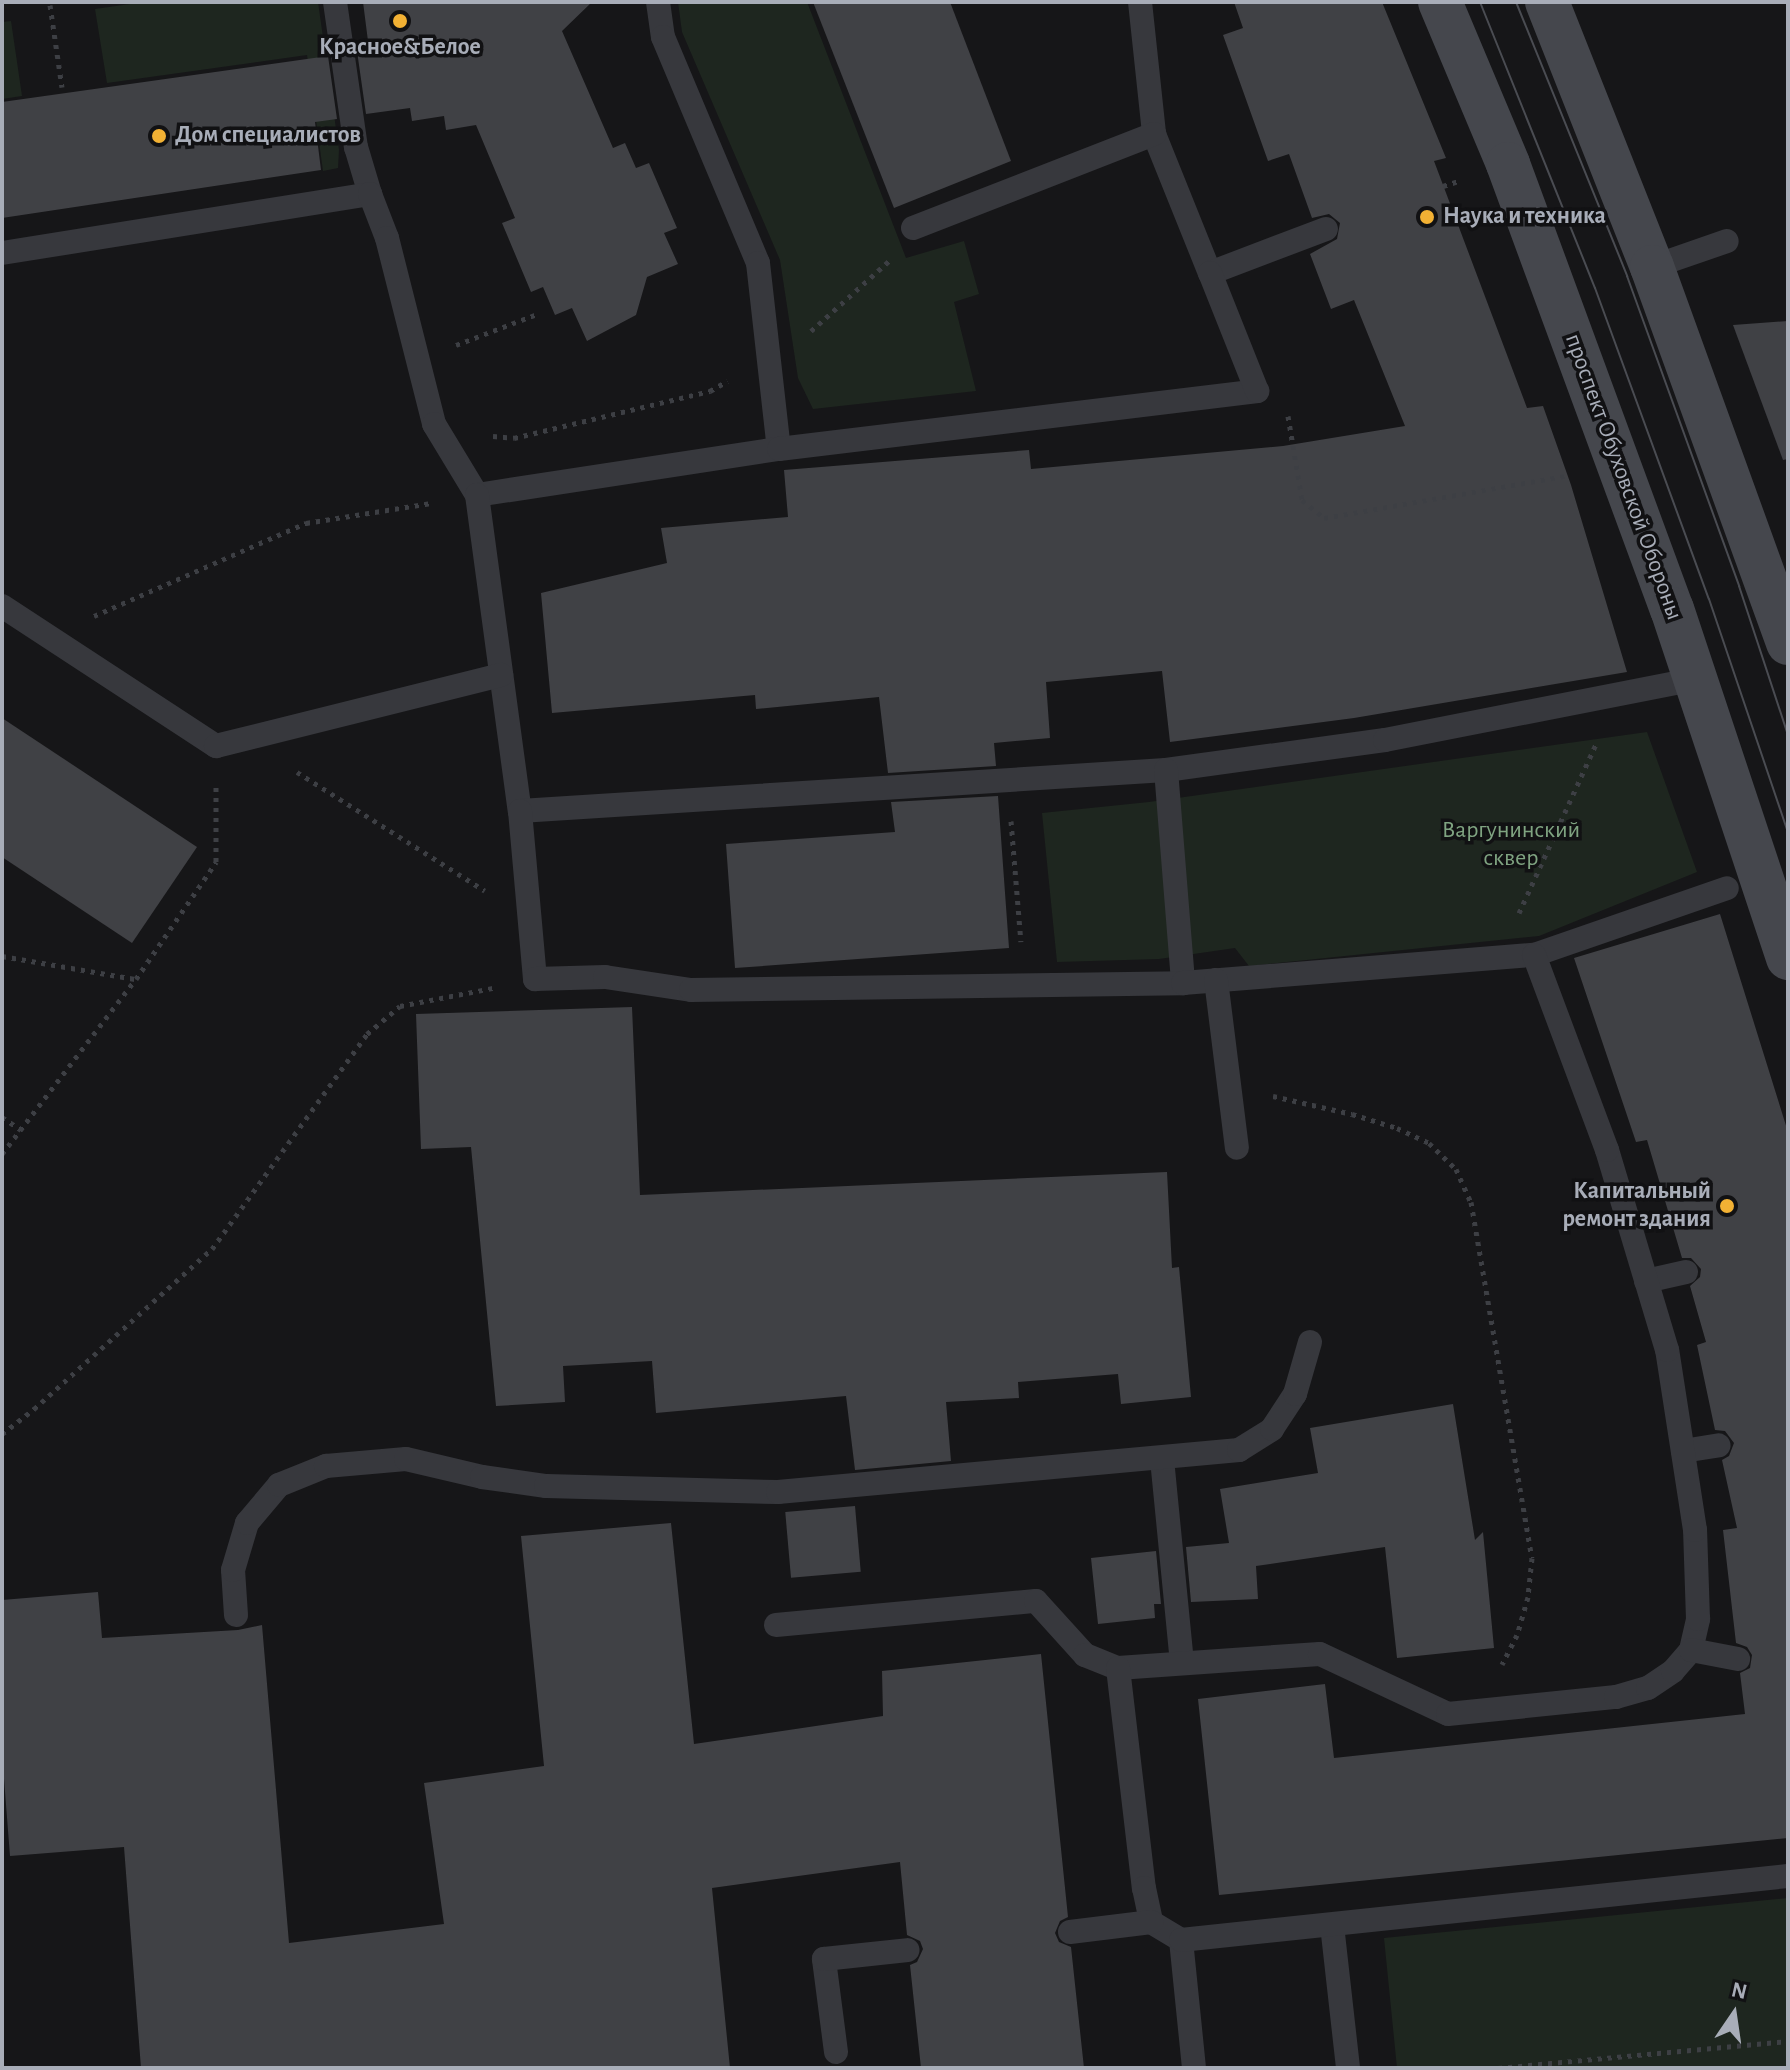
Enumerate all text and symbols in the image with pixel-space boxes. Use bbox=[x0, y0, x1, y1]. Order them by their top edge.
marker: Красное&Белое bbox=[391, 12, 409, 30]
place label: Красное&Белое bbox=[319, 34, 481, 62]
place label: Дом специалистов bbox=[175, 122, 361, 150]
marker: Дом специалистов bbox=[150, 127, 168, 145]
place label: Наука и техника bbox=[1443, 203, 1606, 231]
marker: Наука и техника bbox=[1418, 208, 1436, 226]
street label: проспект Обуховской Обороны bbox=[1558, 330, 1688, 624]
park label: Варгунинский сквер bbox=[1442, 817, 1580, 873]
place label: Капитальный ремонт здания bbox=[1562, 1178, 1711, 1234]
marker: Капитальный ремонт здания bbox=[1718, 1197, 1736, 1215]
north arrow bbox=[1694, 1974, 1774, 2054]
text: N bbox=[1729, 1978, 1749, 2003]

